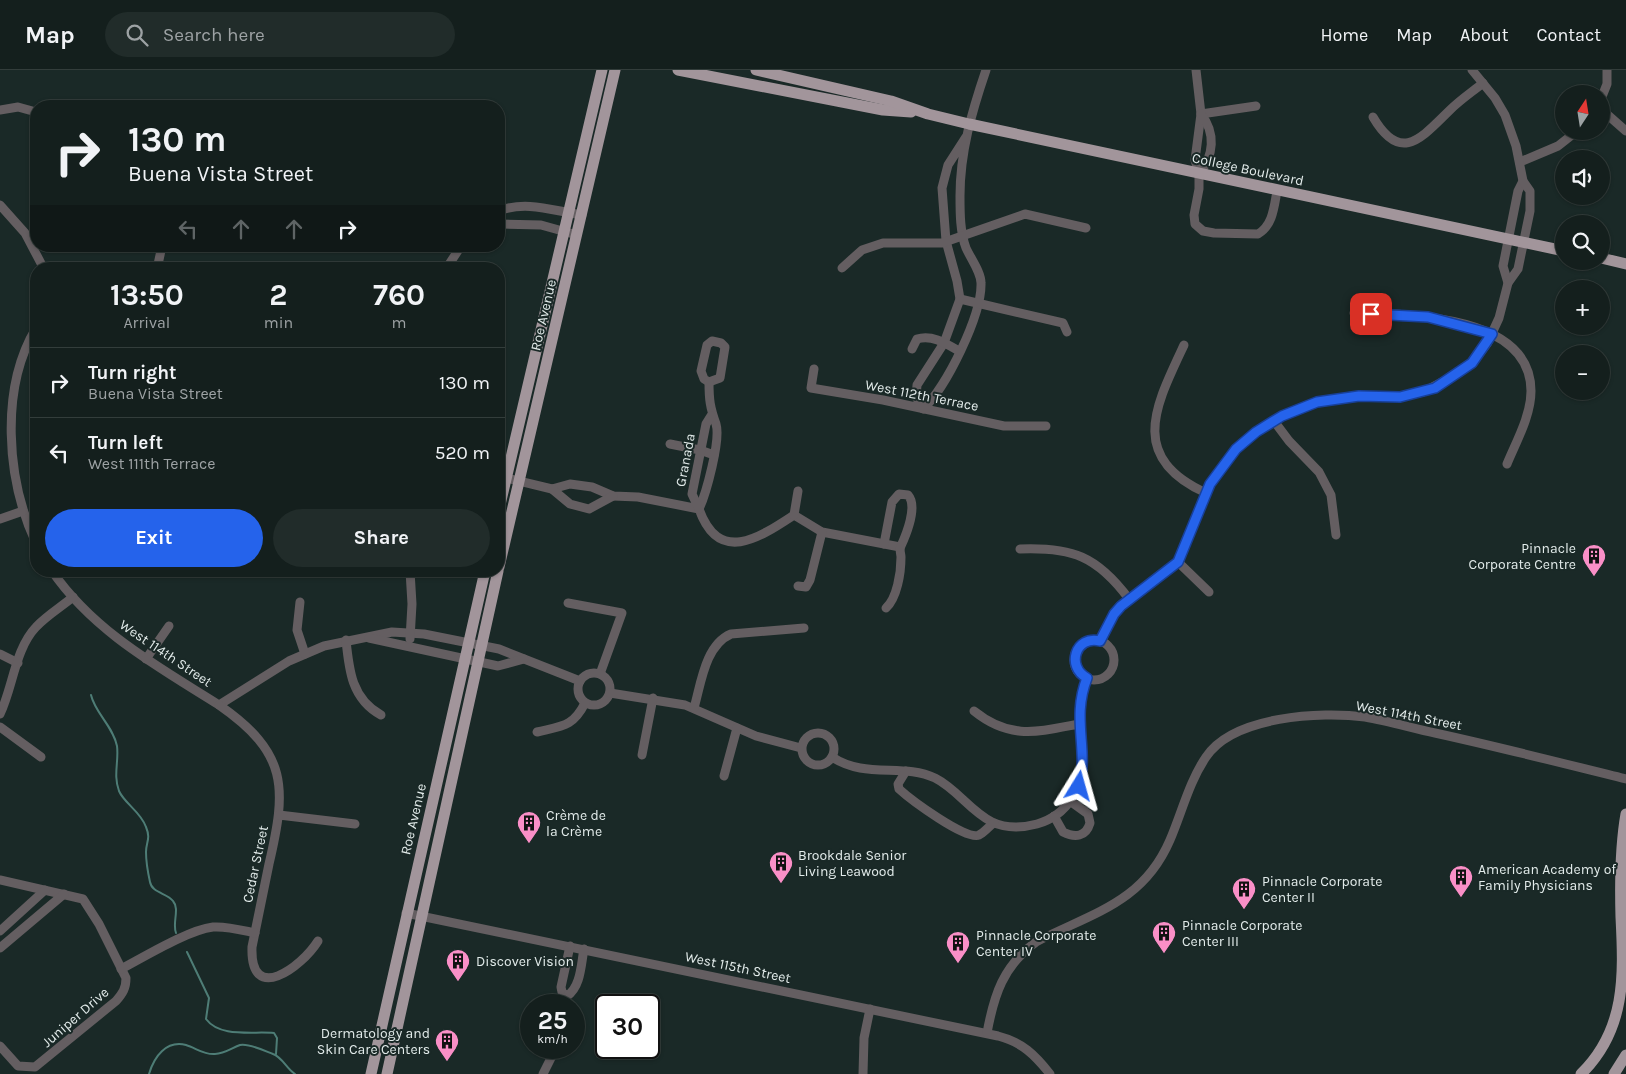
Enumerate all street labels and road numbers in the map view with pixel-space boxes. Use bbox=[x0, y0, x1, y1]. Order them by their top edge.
street label: College Boulevard bbox=[1191, 149, 1305, 190]
street label: Roe Avenue bbox=[527, 278, 560, 353]
street label: West 112th Terrace bbox=[864, 376, 980, 415]
street label: Granada bbox=[672, 432, 699, 488]
street label: West 114th Street bbox=[116, 616, 215, 691]
street label: West 114th Street bbox=[1354, 697, 1463, 734]
street label: Roe Avenue bbox=[397, 782, 430, 857]
street label: Cedar Street bbox=[239, 824, 272, 904]
street label: West 115th Street bbox=[683, 948, 792, 987]
street label: Juniper Drive bbox=[38, 984, 112, 1051]

